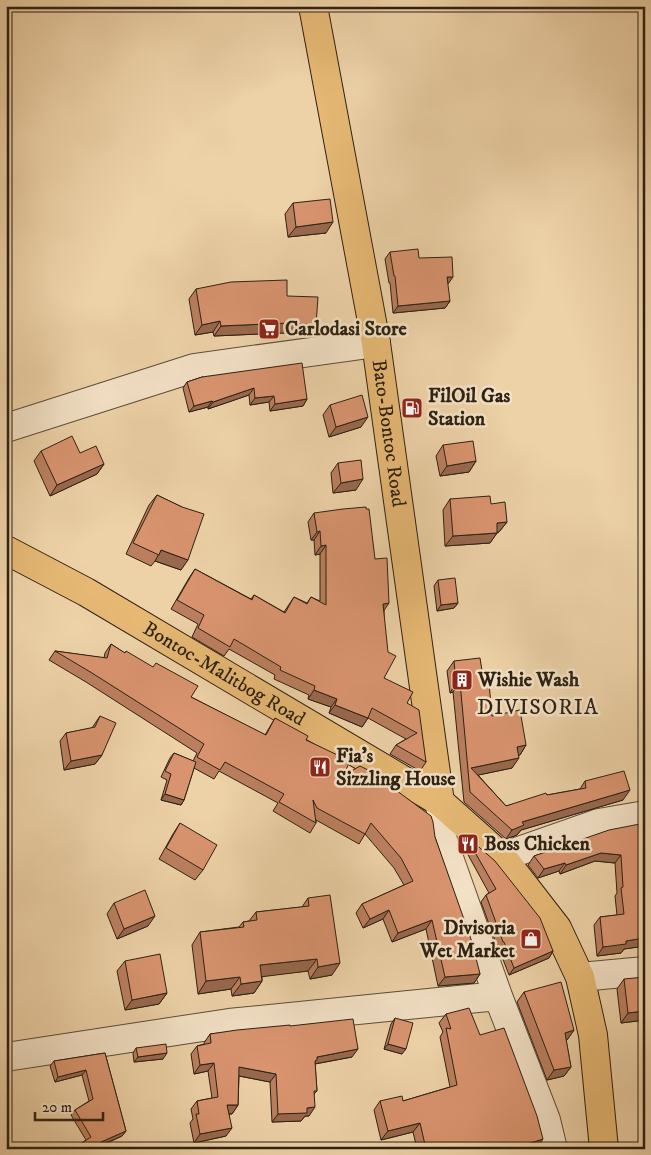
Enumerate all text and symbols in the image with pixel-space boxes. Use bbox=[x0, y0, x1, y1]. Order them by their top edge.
supermarket icon: Carlodasi Store bbox=[257, 317, 281, 341]
place label: Carlodasi Store bbox=[285, 317, 407, 342]
street label: Bato-Bontoc Road bbox=[366, 358, 411, 509]
place label: FilOil Gas Station bbox=[428, 384, 510, 432]
fuel station icon: FilOil Gas Station bbox=[400, 396, 424, 420]
street label: Bontoc-Malitbog Road bbox=[138, 616, 310, 732]
building icon: Wishie Wash bbox=[450, 668, 474, 692]
place label: Wishie Wash bbox=[477, 668, 580, 693]
district label: DIVISORIA bbox=[477, 694, 599, 721]
place label: Fia's Sizzling House bbox=[336, 744, 456, 792]
restaurant icon: Fia's Sizzling House bbox=[308, 755, 332, 779]
restaurant icon: Boss Chicken bbox=[456, 832, 480, 856]
place label: Boss Chicken bbox=[484, 832, 591, 857]
place label: Divisoria Wet Market bbox=[419, 916, 516, 964]
shop icon: Divisoria Wet Market bbox=[519, 927, 543, 951]
scale bar bbox=[35, 1090, 102, 1122]
text: 20 m bbox=[42, 1098, 72, 1117]

